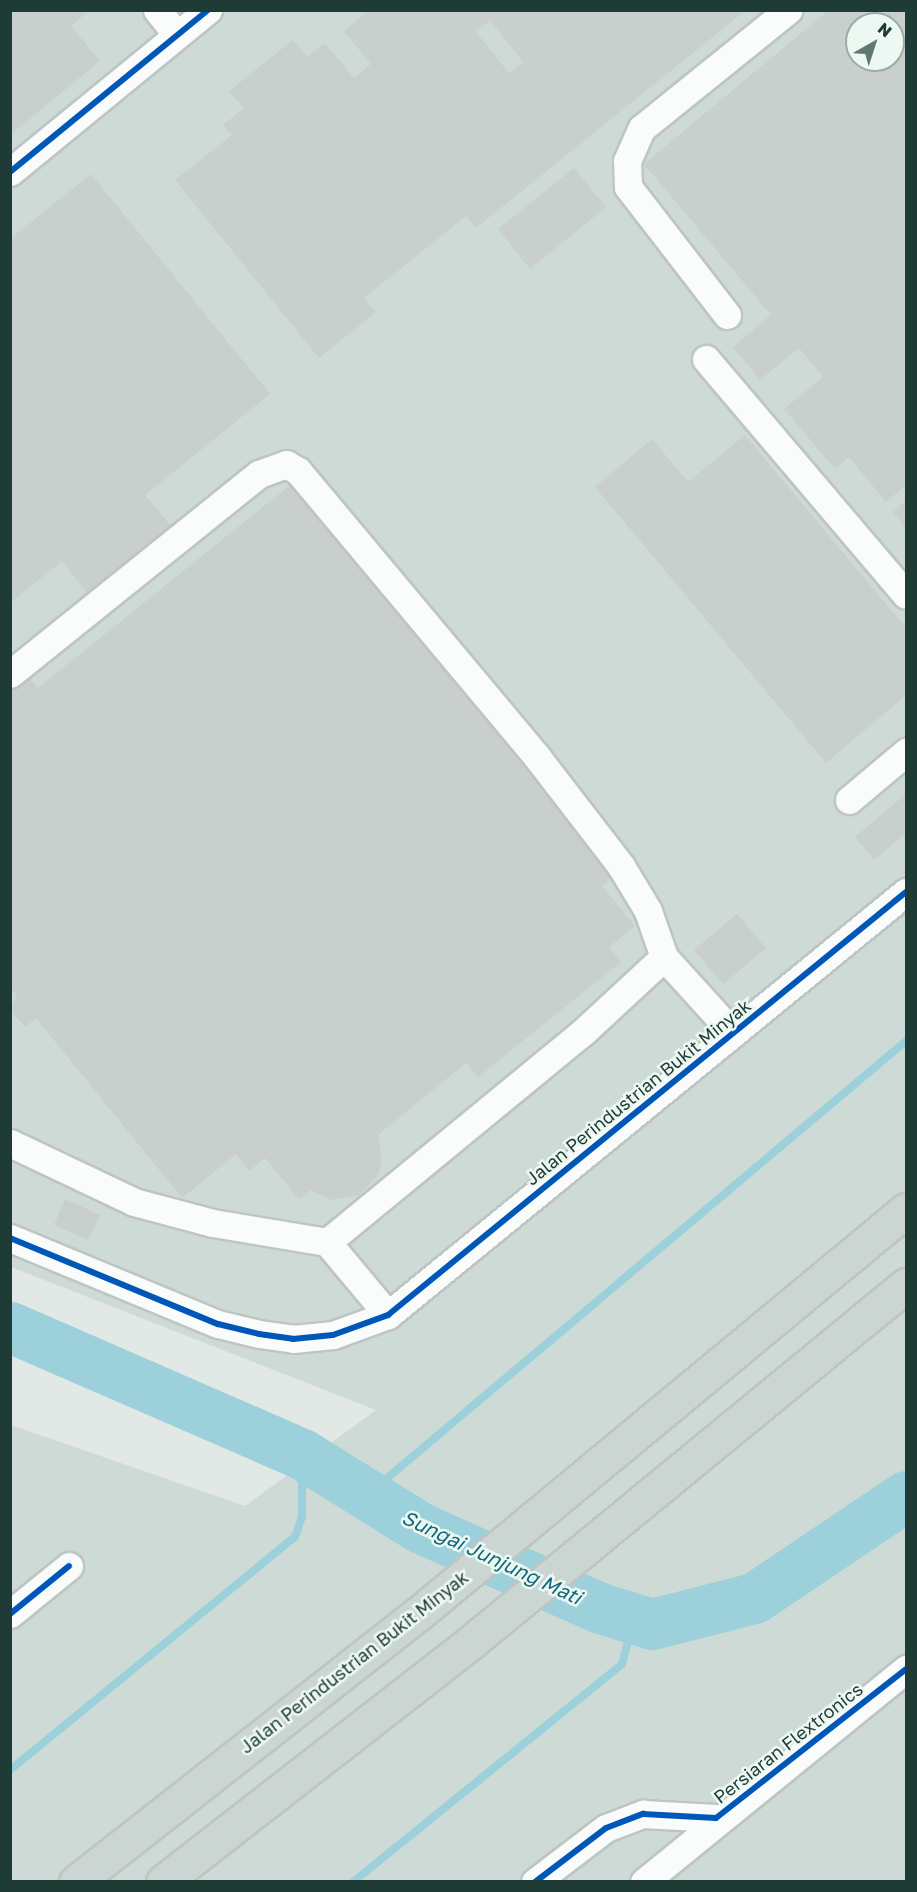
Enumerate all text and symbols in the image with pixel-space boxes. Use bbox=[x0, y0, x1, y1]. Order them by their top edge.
north arrow bbox=[845, 12, 905, 72]
text: N bbox=[874, 18, 896, 41]
street label: Jalan Perindustrian Bukit Minyak bbox=[521, 994, 755, 1190]
water label: Sungai Junjung Mati bbox=[398, 1505, 586, 1609]
street label: Jalan Perindustrian Bukit Minyak bbox=[236, 1566, 472, 1758]
street label: Persiaran Flextronics bbox=[709, 1678, 867, 1808]

